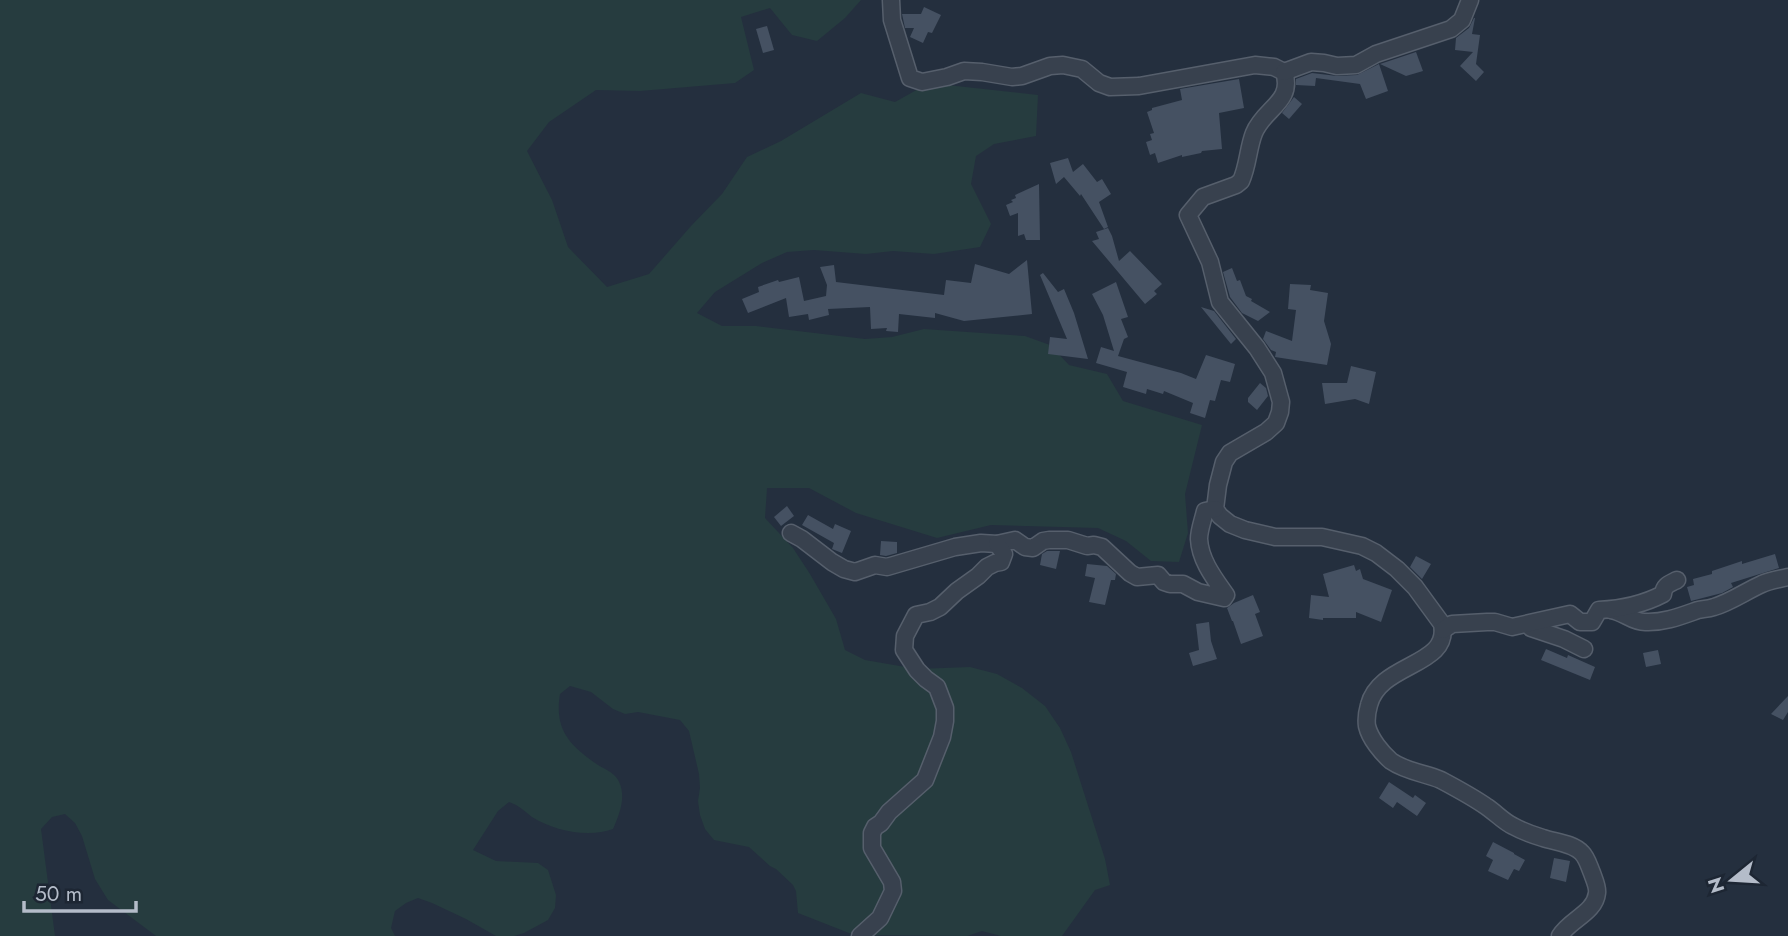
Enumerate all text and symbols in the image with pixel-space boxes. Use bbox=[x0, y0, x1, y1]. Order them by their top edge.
north arrow bbox=[1697, 845, 1767, 915]
scale bar bbox=[24, 870, 136, 914]
text: N bbox=[1701, 874, 1731, 896]
text: 50 m bbox=[35, 879, 82, 909]

